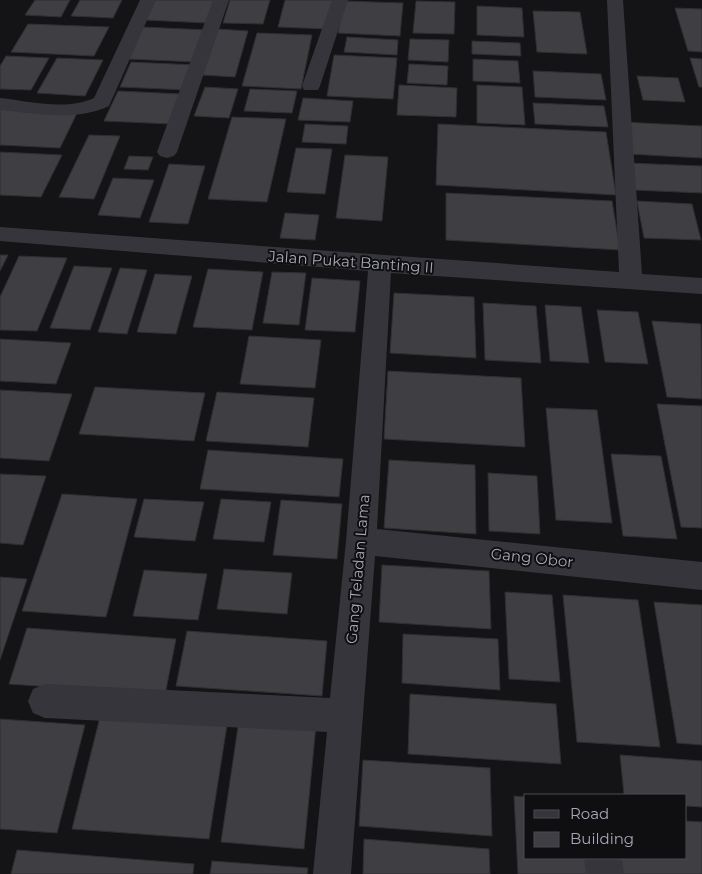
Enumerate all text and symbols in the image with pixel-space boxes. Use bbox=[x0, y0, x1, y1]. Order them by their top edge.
street label: Jalan Pukat Banting II bbox=[267, 246, 434, 277]
street label: Gang Teladan Lama bbox=[341, 493, 374, 645]
street label: Gang Obor bbox=[490, 544, 574, 571]
legend bbox=[524, 794, 687, 859]
text: Road bbox=[570, 804, 609, 823]
text: Building bbox=[570, 829, 634, 848]

